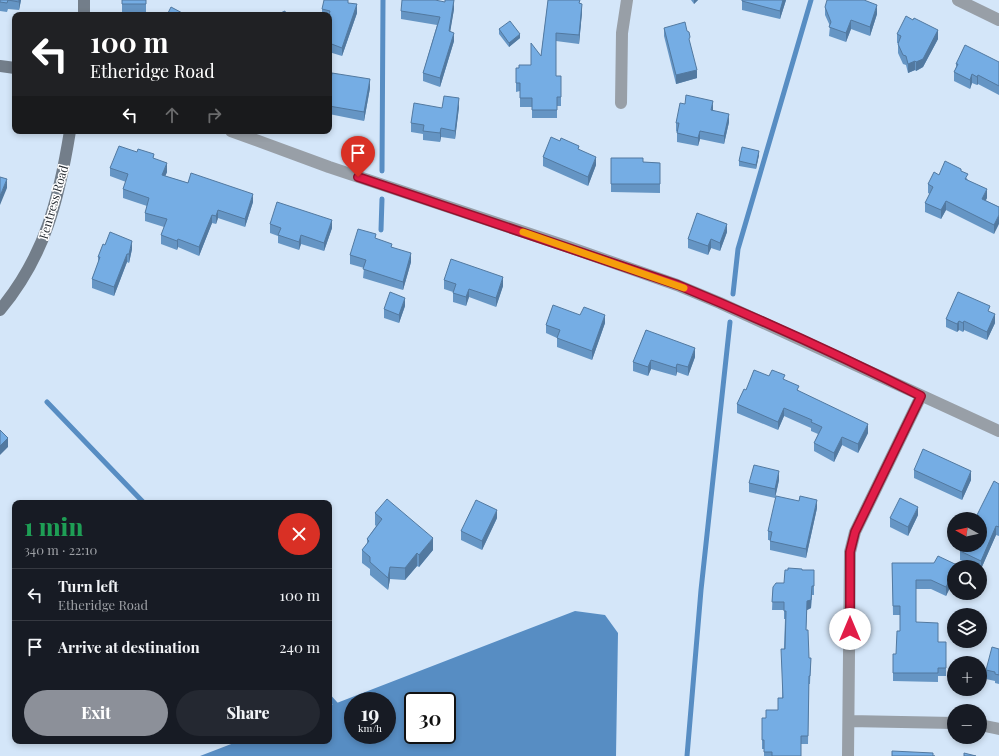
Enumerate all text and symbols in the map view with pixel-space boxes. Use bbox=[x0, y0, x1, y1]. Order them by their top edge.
text: 100 m bbox=[90, 23, 169, 60]
icon: left bbox=[24, 28, 76, 80]
text: Etheridge Road bbox=[90, 59, 215, 83]
icon: left bbox=[119, 104, 141, 126]
icon: ahead bbox=[161, 104, 183, 126]
icon: right bbox=[203, 104, 225, 126]
pin bbox=[341, 136, 375, 177]
icon: arrive bbox=[347, 142, 369, 164]
street label: Fentress Road bbox=[35, 163, 71, 241]
text: 1 min bbox=[24, 510, 83, 542]
north arrow bbox=[947, 512, 987, 552]
map controls bbox=[947, 512, 987, 744]
button: close bbox=[278, 513, 320, 555]
text: 340 m · 22:10 bbox=[24, 541, 97, 558]
button: search bbox=[947, 560, 987, 600]
text: Turn left bbox=[58, 576, 119, 596]
icon: left bbox=[24, 584, 46, 606]
text: 100 m bbox=[279, 585, 320, 605]
text: Etheridge Road bbox=[58, 596, 148, 613]
position arrow bbox=[829, 608, 871, 650]
button: layers bbox=[947, 608, 987, 648]
icon: arrive bbox=[24, 636, 46, 658]
text: Arrive at destination bbox=[58, 637, 200, 657]
text: 240 m bbox=[279, 637, 320, 657]
button: + bbox=[947, 656, 987, 696]
button: Exit bbox=[24, 690, 168, 736]
button: Share bbox=[176, 690, 320, 736]
speed limit sign: 30 bbox=[404, 692, 456, 744]
text: 19 bbox=[361, 699, 379, 726]
button: − bbox=[947, 704, 987, 744]
text: km/h bbox=[358, 721, 382, 735]

